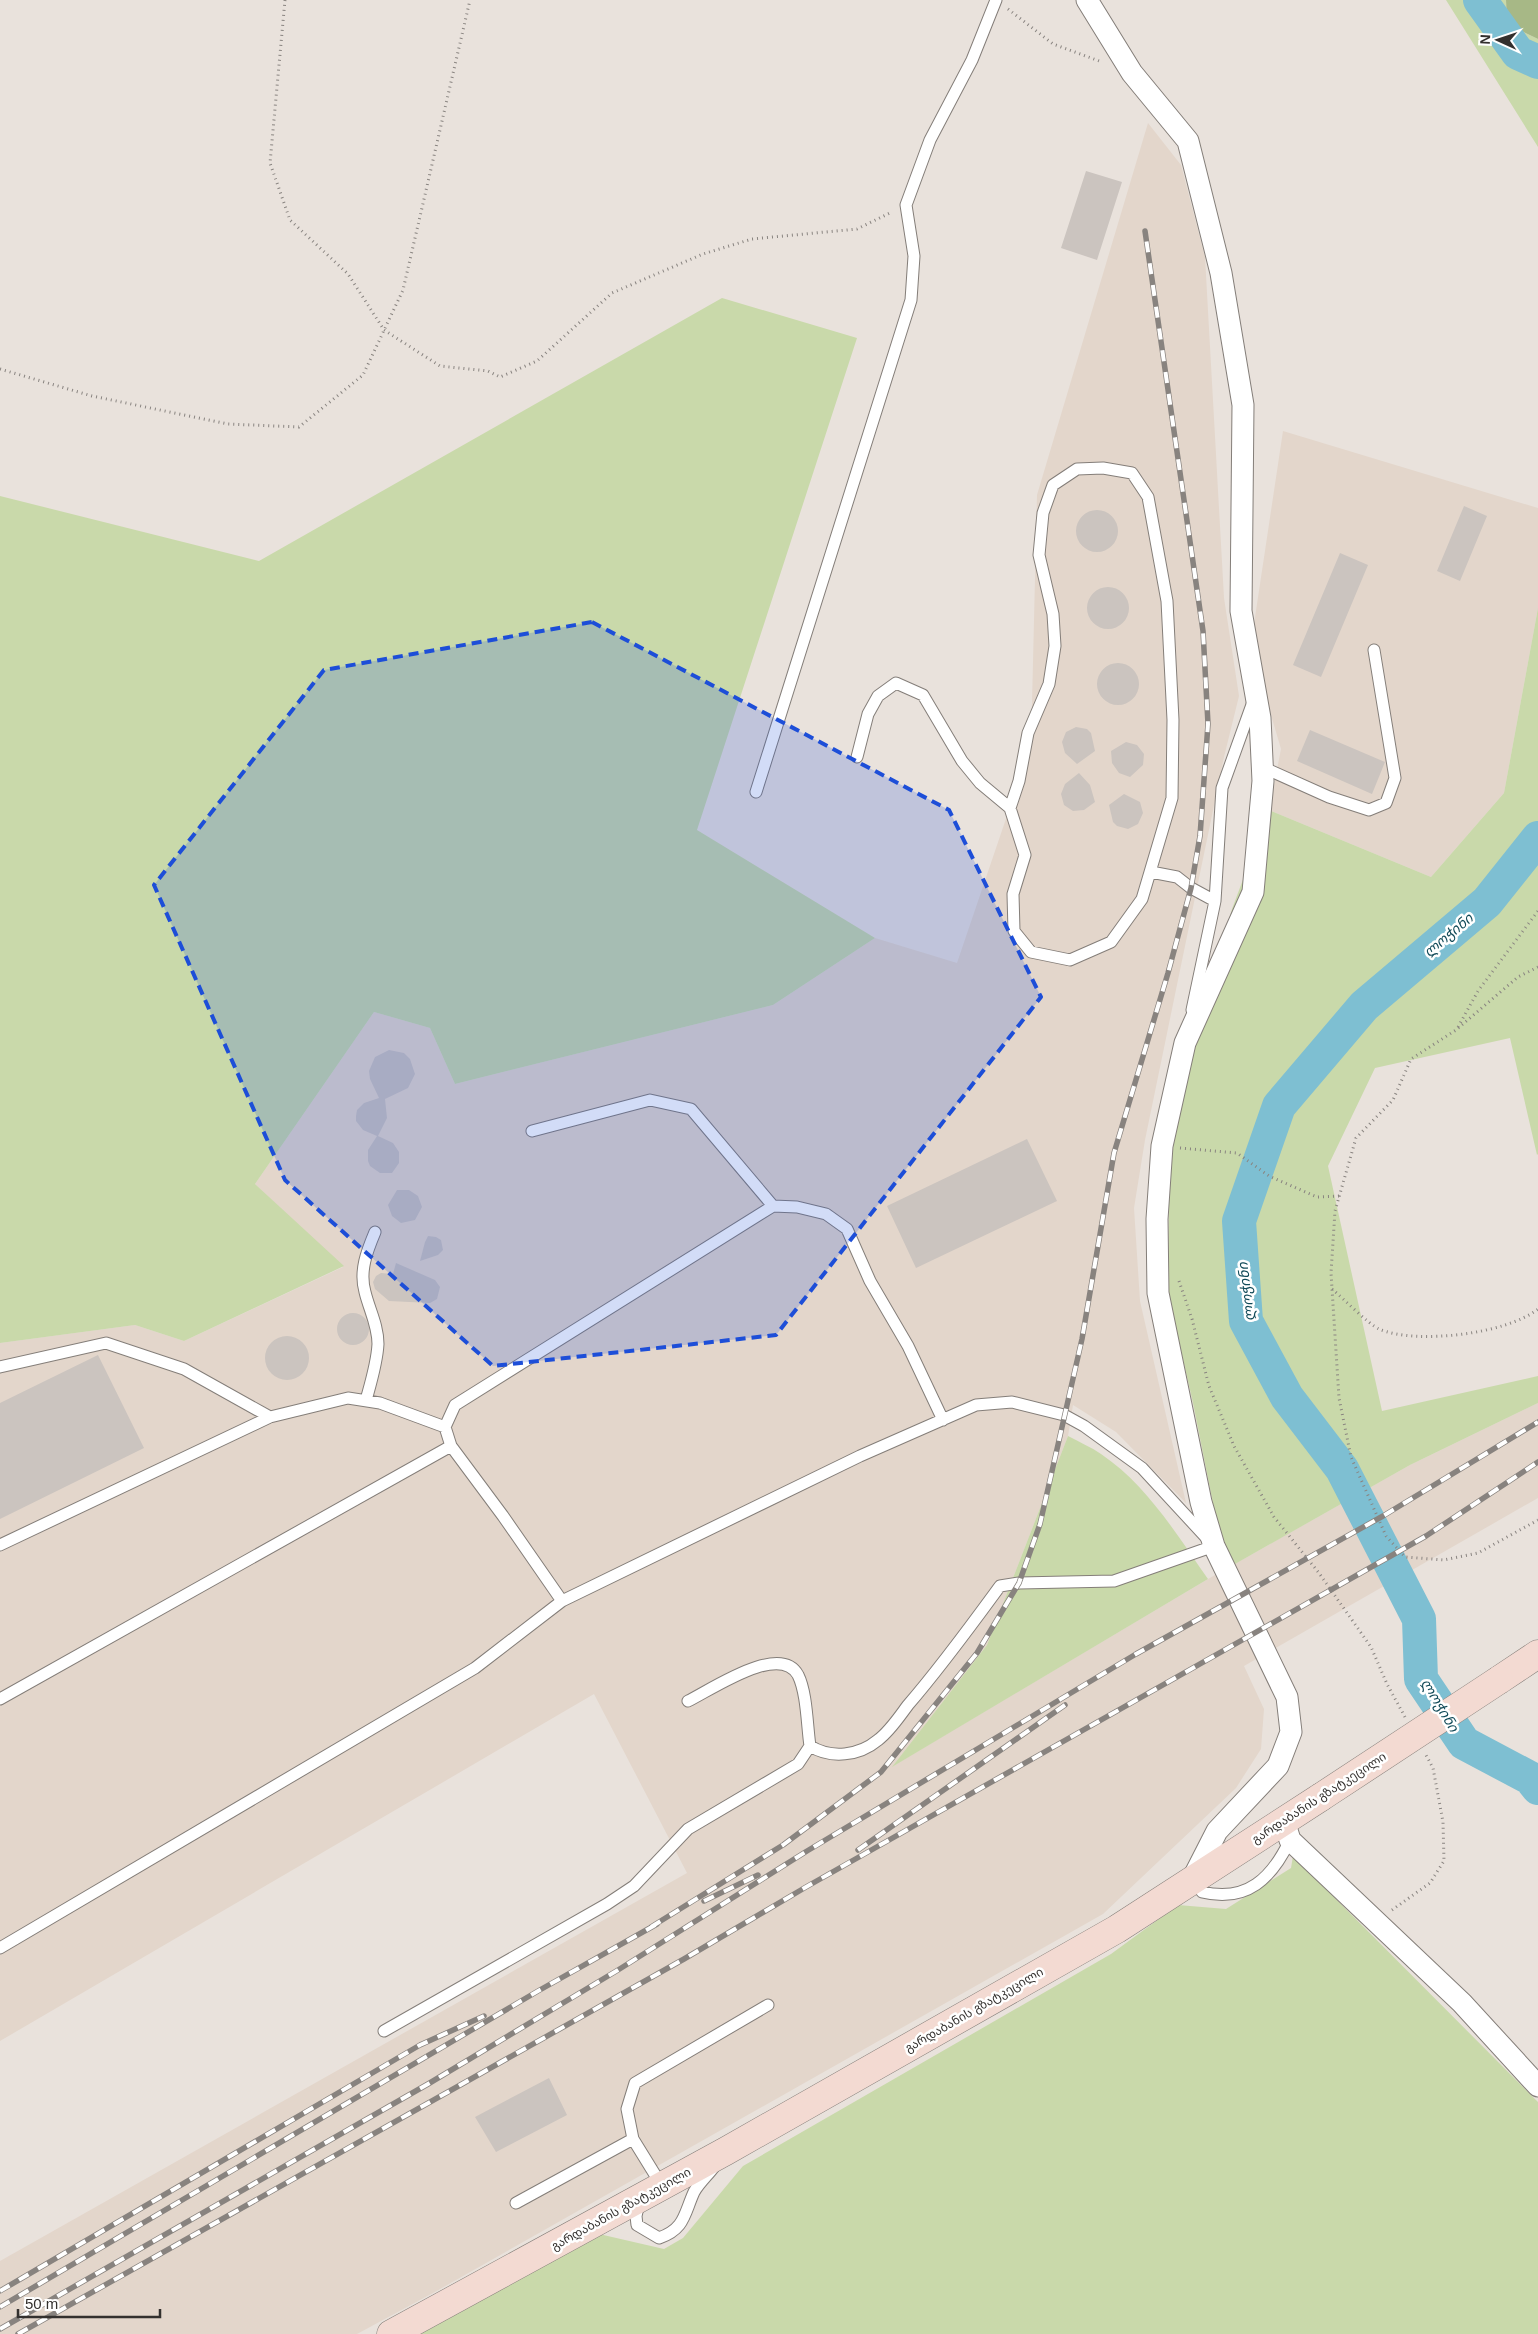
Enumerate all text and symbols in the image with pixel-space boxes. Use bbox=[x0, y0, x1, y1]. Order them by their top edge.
north arrow bbox=[1473, 15, 1523, 65]
text: N bbox=[1477, 34, 1493, 45]
water label: ლოჭინი bbox=[1420, 909, 1477, 961]
water label: ლოჭინი bbox=[1234, 1261, 1259, 1322]
water label: ლოჭინი bbox=[1417, 1676, 1463, 1736]
street label: გარდაბანის გზატკეცილი bbox=[1249, 1749, 1389, 1848]
street label: გარდაბანის გზატკეცილი bbox=[902, 1965, 1046, 2056]
street label: გარდაბანის გზატკეცილი bbox=[549, 2165, 694, 2254]
scale bar bbox=[18, 2286, 160, 2318]
text: 50 m bbox=[25, 2295, 58, 2312]

